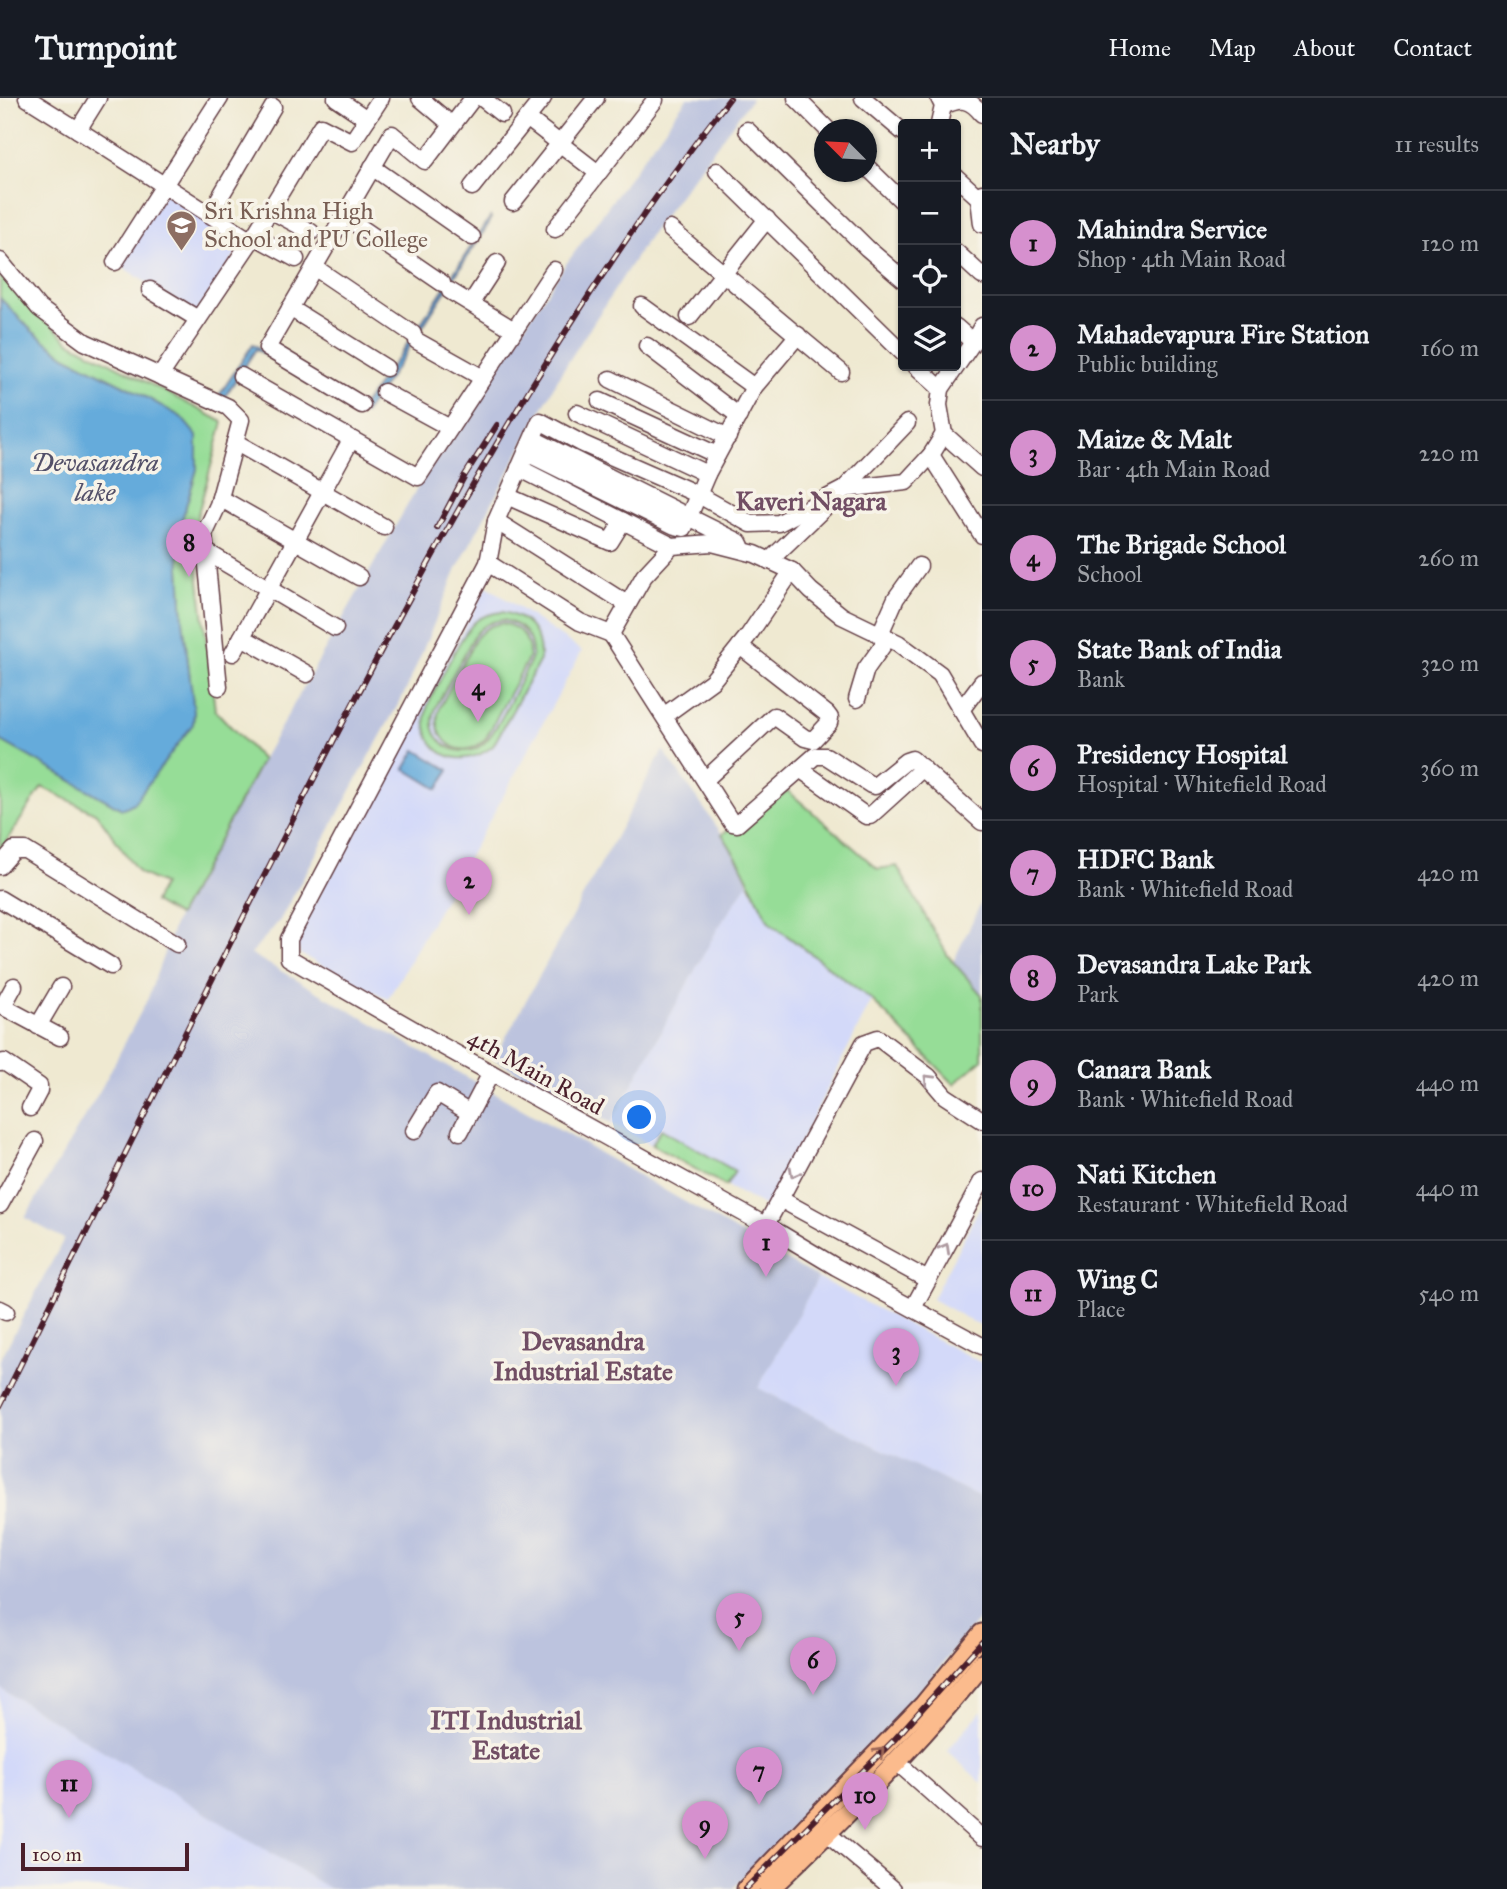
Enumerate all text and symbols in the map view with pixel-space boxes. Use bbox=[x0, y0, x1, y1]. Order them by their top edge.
text: Turnpoint bbox=[35, 28, 177, 68]
text: Home bbox=[1108, 33, 1171, 63]
text: Map bbox=[1209, 33, 1256, 63]
text: About bbox=[1294, 33, 1355, 63]
text: Contact bbox=[1393, 33, 1472, 63]
north arrow bbox=[814, 119, 877, 182]
map controls bbox=[898, 119, 961, 371]
button: + bbox=[898, 119, 961, 182]
text: Nearby bbox=[1010, 126, 1100, 162]
text: 11 results bbox=[1395, 130, 1479, 158]
button: − bbox=[898, 182, 961, 245]
place label: Sri Krishna High School and PU College bbox=[204, 196, 428, 254]
school or university icon: Sri Krishna High School and PU College bbox=[164, 208, 198, 252]
text: Mahindra Service bbox=[1077, 213, 1267, 245]
text: 1 bbox=[1028, 229, 1038, 257]
text: 120 m bbox=[1421, 229, 1479, 257]
button: locate bbox=[898, 245, 961, 308]
text: Shop · 4th Main Road bbox=[1077, 245, 1286, 273]
button: layers bbox=[898, 308, 961, 371]
text: Mahadevapura Fire Station bbox=[1077, 318, 1369, 350]
text: 2 bbox=[1027, 334, 1039, 362]
text: 160 m bbox=[1421, 334, 1479, 362]
text: Public building bbox=[1077, 350, 1217, 378]
text: Maize & Malt bbox=[1077, 423, 1232, 455]
text: 3 bbox=[1028, 439, 1038, 467]
text: 220 m bbox=[1419, 439, 1479, 467]
water label: Devasandra lake bbox=[31, 446, 159, 508]
text: Bar · 4th Main Road bbox=[1077, 455, 1270, 483]
district label: Kaveri Nagara bbox=[736, 485, 887, 518]
pin: 8 bbox=[166, 519, 212, 577]
text: The Brigade School bbox=[1077, 528, 1286, 560]
text: 4 bbox=[1027, 544, 1039, 572]
text: 260 m bbox=[1418, 544, 1479, 572]
text: School bbox=[1077, 560, 1142, 588]
text: State Bank of India bbox=[1077, 633, 1282, 665]
text: 5 bbox=[1028, 649, 1038, 677]
text: 320 m bbox=[1421, 649, 1479, 677]
pin: 4 bbox=[455, 664, 501, 722]
text: Bank bbox=[1077, 665, 1125, 693]
text: Presidency Hospital bbox=[1077, 738, 1288, 770]
text: 6 bbox=[1027, 754, 1039, 782]
text: 360 m bbox=[1420, 754, 1479, 782]
text: Hospital · Whitefield Road bbox=[1077, 770, 1327, 798]
text: HDFC Bank bbox=[1077, 843, 1214, 875]
pin: 2 bbox=[446, 857, 492, 915]
text: 7 bbox=[1027, 859, 1039, 887]
text: 420 m bbox=[1417, 859, 1479, 887]
text: Bank · Whitefield Road bbox=[1077, 875, 1293, 903]
text: Devasandra Lake Park bbox=[1077, 948, 1311, 980]
text: 8 bbox=[1027, 964, 1039, 992]
text: 420 m bbox=[1417, 964, 1479, 992]
text: Park bbox=[1077, 980, 1119, 1008]
street label: 4th Main Road bbox=[463, 1022, 609, 1122]
text: Canara Bank bbox=[1077, 1053, 1211, 1085]
text: 9 bbox=[1027, 1069, 1039, 1097]
text: 440 m bbox=[1416, 1069, 1479, 1097]
one-way arrow bbox=[924, 1074, 937, 1087]
text: Bank · Whitefield Road bbox=[1077, 1085, 1293, 1113]
your location bbox=[622, 1100, 656, 1134]
text: Nati Kitchen bbox=[1077, 1158, 1216, 1190]
one-way arrow bbox=[789, 1166, 802, 1178]
text: 10 bbox=[1022, 1174, 1044, 1202]
text: 440 m bbox=[1416, 1174, 1479, 1202]
text: Restaurant · Whitefield Road bbox=[1077, 1190, 1348, 1218]
pin: 1 bbox=[743, 1219, 789, 1277]
one-way arrow bbox=[937, 1243, 951, 1256]
text: Wing C bbox=[1077, 1263, 1158, 1295]
text: 11 bbox=[1024, 1279, 1042, 1307]
text: 540 m bbox=[1418, 1279, 1479, 1307]
text: Place bbox=[1077, 1295, 1125, 1323]
district label: Devasandra Industrial Estate bbox=[493, 1325, 673, 1387]
pin: 3 bbox=[873, 1328, 919, 1386]
pin: 5 bbox=[716, 1593, 762, 1651]
pin: 6 bbox=[790, 1637, 836, 1695]
district label: ITI Industrial Estate bbox=[430, 1704, 583, 1766]
pin: 7 bbox=[736, 1747, 782, 1805]
one-way arrow bbox=[871, 1747, 884, 1760]
pin: 11 bbox=[46, 1760, 92, 1818]
pin: 10 bbox=[842, 1772, 888, 1830]
pin: 9 bbox=[682, 1801, 728, 1859]
scale bar bbox=[21, 1840, 189, 1872]
text: 100 m bbox=[32, 1843, 82, 1866]

